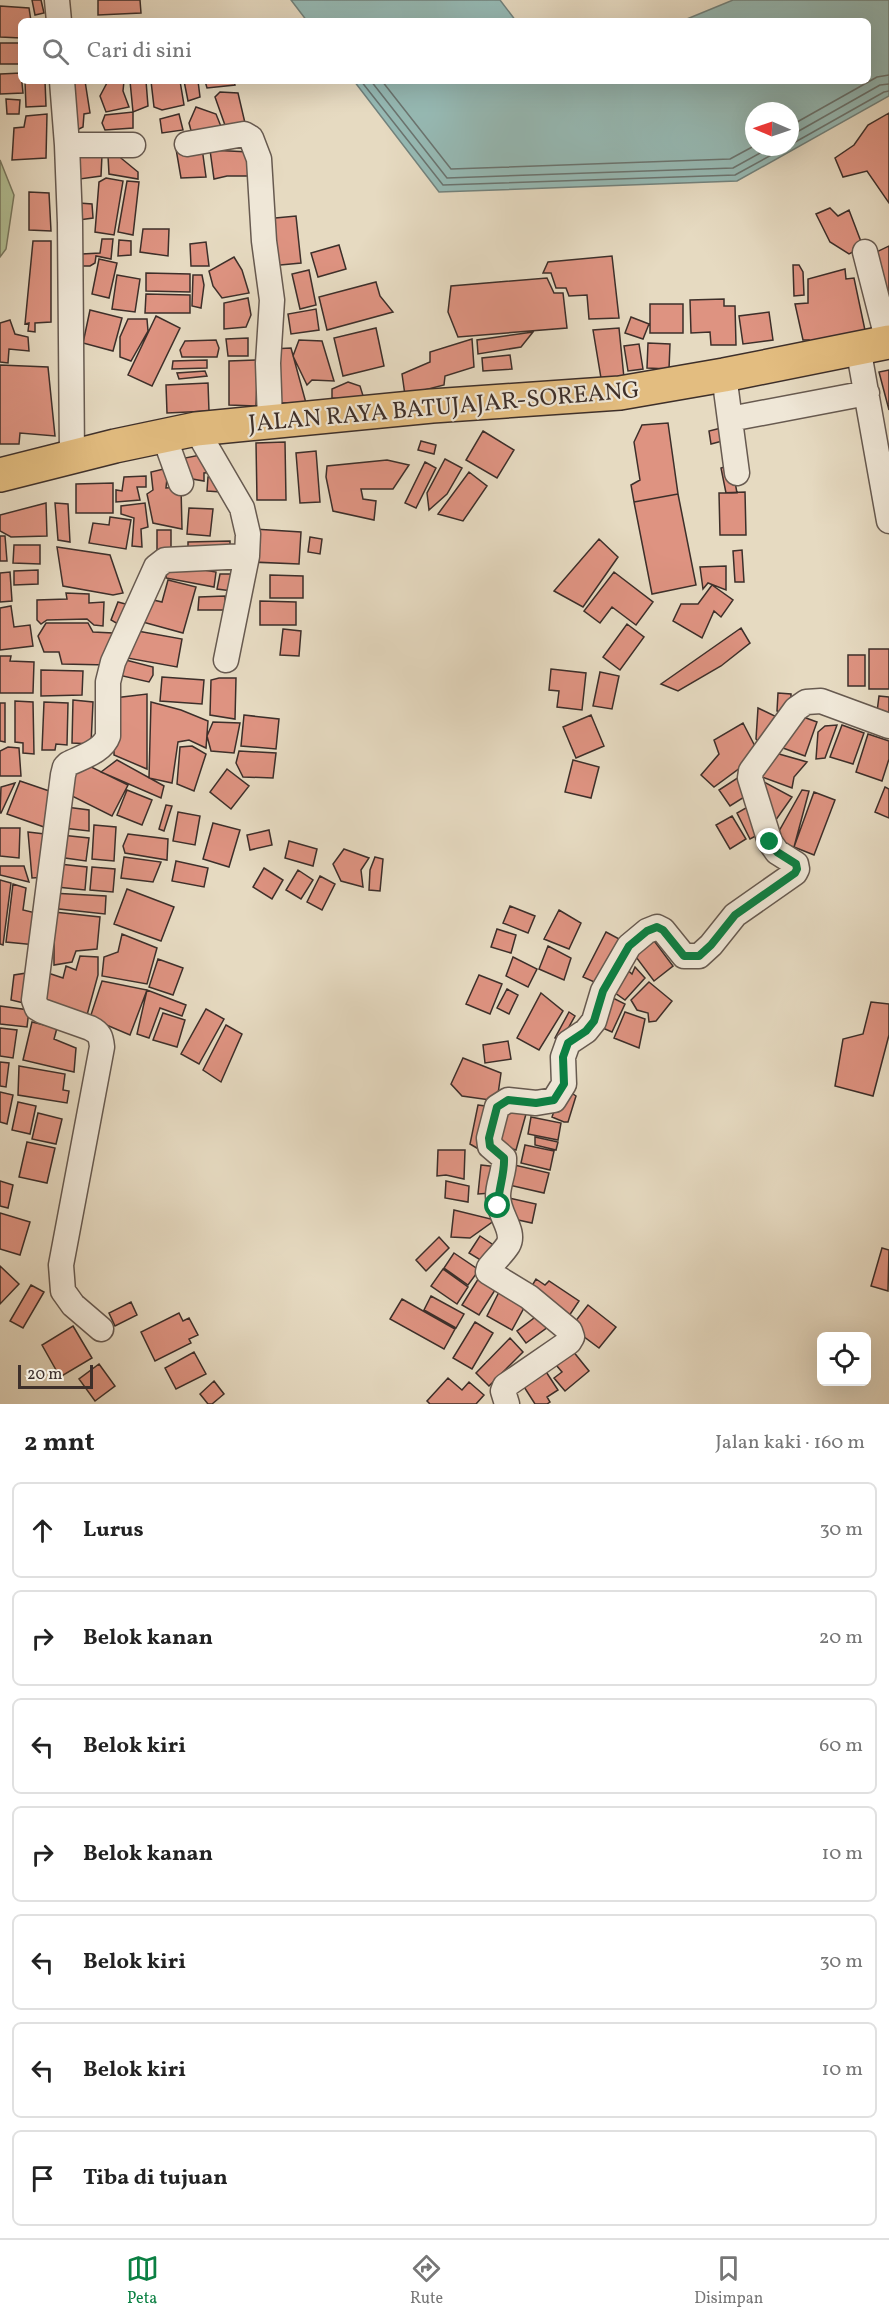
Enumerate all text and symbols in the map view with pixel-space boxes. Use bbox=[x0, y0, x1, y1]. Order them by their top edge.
search box bbox=[18, 18, 871, 84]
icon: search bbox=[39, 35, 72, 68]
text: Cari di sini bbox=[87, 36, 192, 67]
north arrow bbox=[745, 102, 799, 156]
street label: JALAN RAYA BATUJAJAR-SOREANG bbox=[247, 374, 641, 442]
route end bbox=[756, 828, 782, 854]
route start bbox=[484, 1192, 510, 1218]
map controls bbox=[817, 1332, 871, 1386]
button: locate bbox=[817, 1332, 871, 1386]
scale bar bbox=[18, 1362, 93, 1390]
text: 20 m bbox=[27, 1364, 62, 1386]
text: 2 mnt bbox=[24, 1425, 95, 1461]
text: Jalan kaki · 160 m bbox=[715, 1429, 865, 1457]
icon: ahead bbox=[26, 1514, 59, 1547]
text: Lurus bbox=[83, 1515, 144, 1546]
text: 30 m bbox=[819, 1516, 863, 1544]
icon: right bbox=[26, 1622, 59, 1655]
text: Belok kanan bbox=[83, 1623, 213, 1654]
text: 20 m bbox=[819, 1624, 863, 1652]
icon: left bbox=[26, 1730, 59, 1763]
text: Belok kiri bbox=[83, 1731, 186, 1762]
text: 60 m bbox=[819, 1732, 863, 1760]
icon: right bbox=[26, 1838, 59, 1871]
text: Belok kanan bbox=[83, 1839, 213, 1870]
text: 10 m bbox=[822, 1840, 863, 1868]
icon: left bbox=[26, 1946, 59, 1979]
text: Belok kiri bbox=[83, 1947, 186, 1978]
text: 30 m bbox=[819, 1948, 863, 1976]
icon: left bbox=[26, 2054, 59, 2087]
text: Belok kiri bbox=[83, 2055, 186, 2086]
text: 10 m bbox=[822, 2056, 863, 2084]
icon: arrive bbox=[26, 2162, 59, 2195]
text: Tiba di tujuan bbox=[83, 2163, 228, 2194]
tab: Peta bbox=[126, 2252, 159, 2310]
tab: Rute bbox=[410, 2252, 443, 2310]
tab: Disimpan bbox=[694, 2252, 763, 2310]

